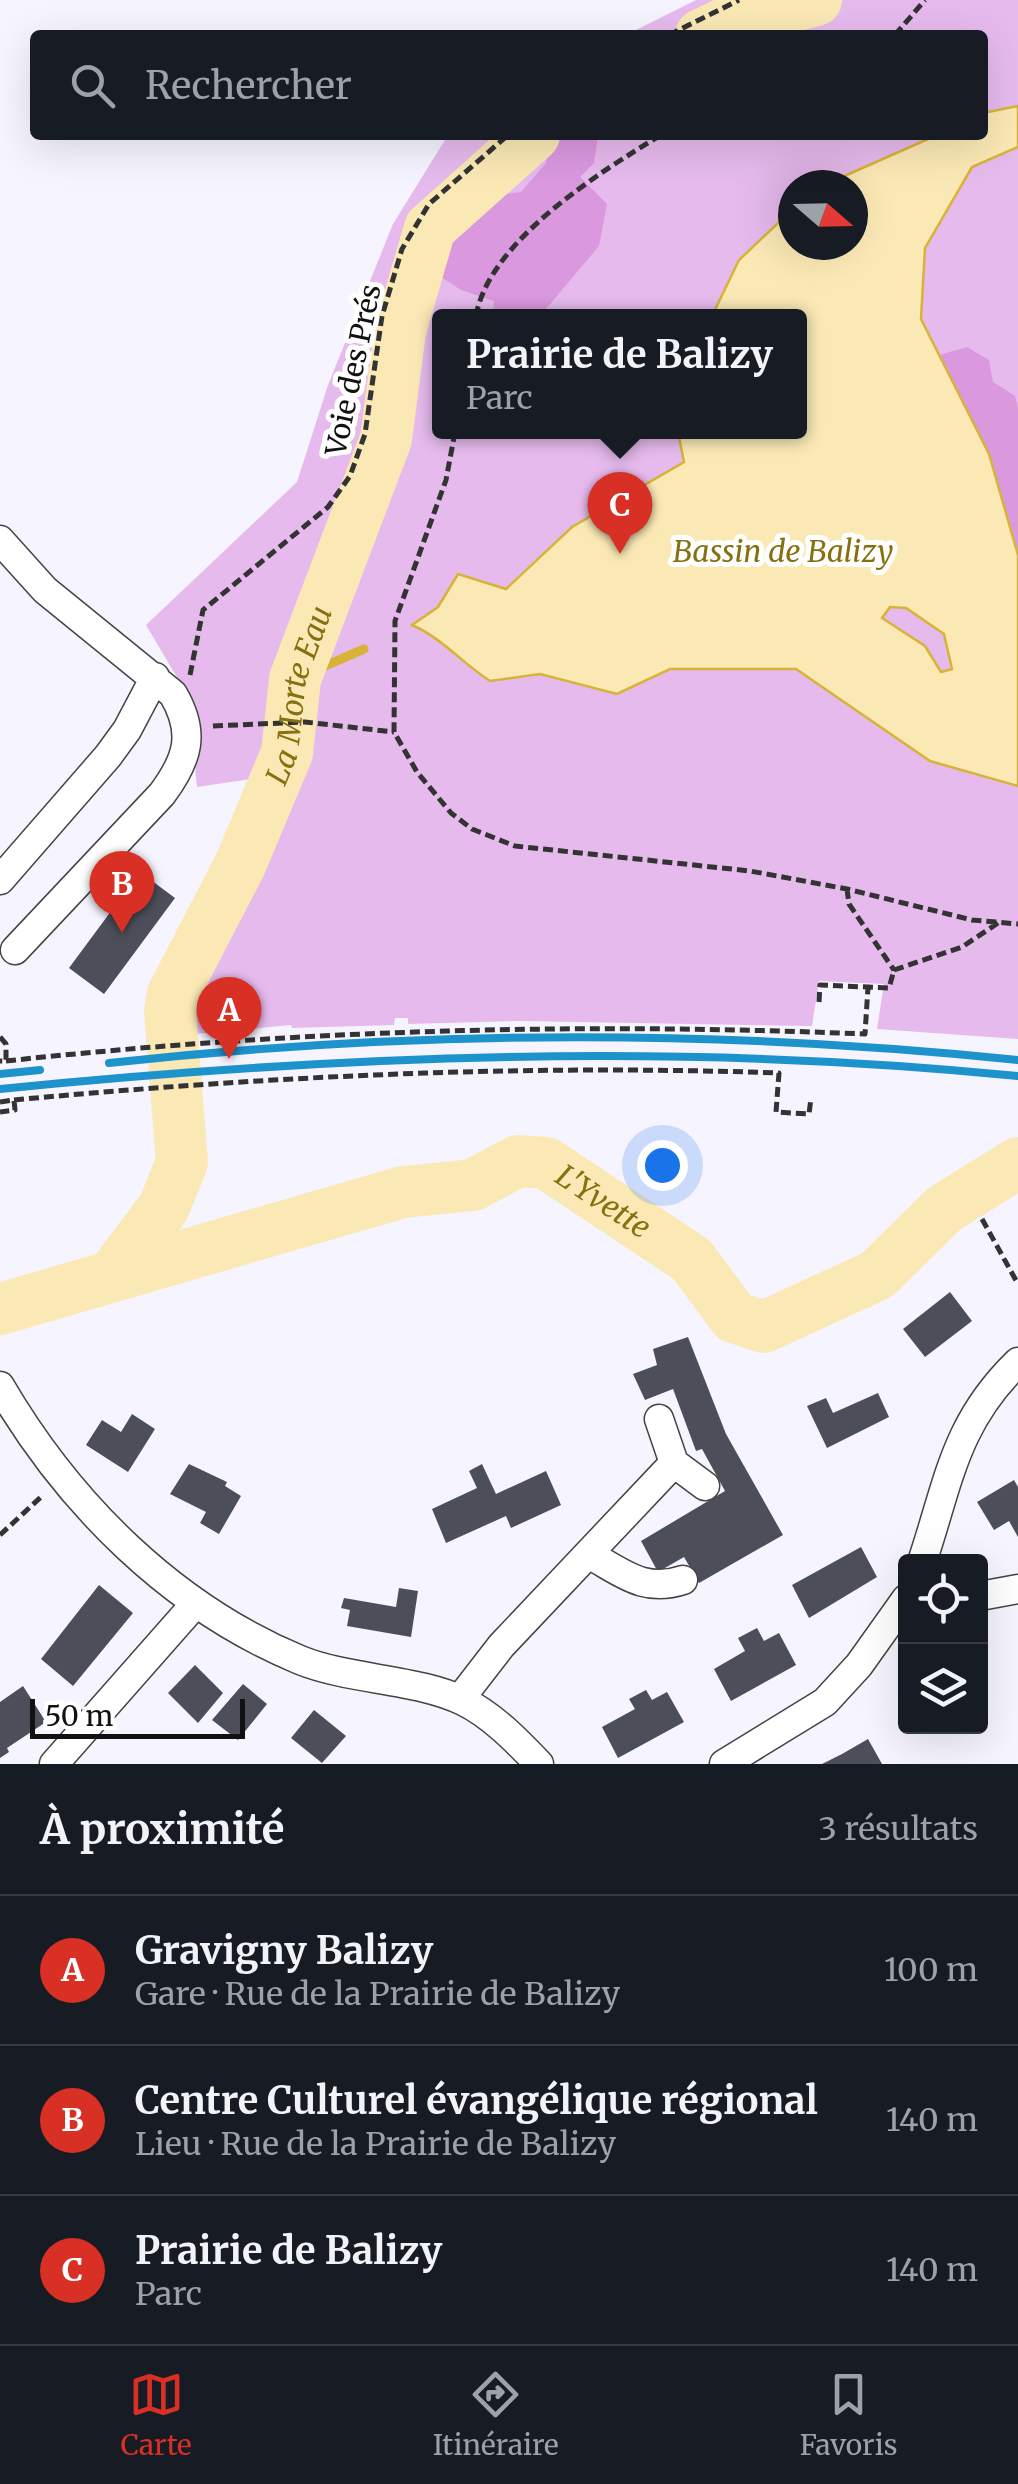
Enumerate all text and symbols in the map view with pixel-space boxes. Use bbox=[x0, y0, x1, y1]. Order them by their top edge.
search box bbox=[30, 30, 988, 140]
icon: search bbox=[65, 58, 120, 113]
text: Rechercher bbox=[145, 62, 352, 109]
north arrow bbox=[778, 170, 868, 260]
street label: Voie des Prés bbox=[317, 281, 389, 460]
popup bbox=[432, 309, 807, 439]
text: Prairie de Balizy bbox=[466, 331, 773, 378]
text: Parc bbox=[466, 378, 533, 418]
pin: C bbox=[588, 472, 652, 554]
water label: Bassin de Balizy bbox=[673, 532, 893, 570]
water label: La Morte Eau bbox=[257, 600, 340, 790]
pin: B bbox=[90, 850, 154, 933]
pin: A bbox=[196, 976, 262, 1059]
your location bbox=[637, 1140, 688, 1191]
water label: L'Yvette bbox=[549, 1156, 658, 1246]
map controls bbox=[898, 1554, 988, 1734]
button: locate bbox=[898, 1554, 988, 1644]
button: layers bbox=[898, 1644, 988, 1734]
scale bar bbox=[30, 1694, 245, 1738]
text: 50 m bbox=[45, 1698, 113, 1734]
text: À proximité bbox=[40, 1803, 284, 1855]
text: 3 résultats bbox=[819, 1809, 978, 1849]
text: Gravigny Balizy bbox=[135, 1927, 433, 1974]
text: A bbox=[61, 1950, 84, 1990]
text: 100 m bbox=[884, 1950, 978, 1990]
text: Gare · Rue de la Prairie de Balizy bbox=[135, 1974, 620, 2014]
text: Centre Culturel évangélique régional bbox=[135, 2077, 818, 2124]
text: B bbox=[61, 2100, 84, 2140]
text: 140 m bbox=[886, 2100, 978, 2140]
text: Lieu · Rue de la Prairie de Balizy bbox=[135, 2124, 616, 2164]
text: Prairie de Balizy bbox=[135, 2227, 442, 2274]
text: C bbox=[62, 2250, 83, 2290]
text: 140 m bbox=[886, 2250, 978, 2290]
text: Parc bbox=[135, 2274, 202, 2314]
tab: Carte bbox=[121, 2367, 192, 2463]
tab: Itinéraire bbox=[433, 2367, 559, 2463]
tab: Favoris bbox=[800, 2367, 897, 2463]

